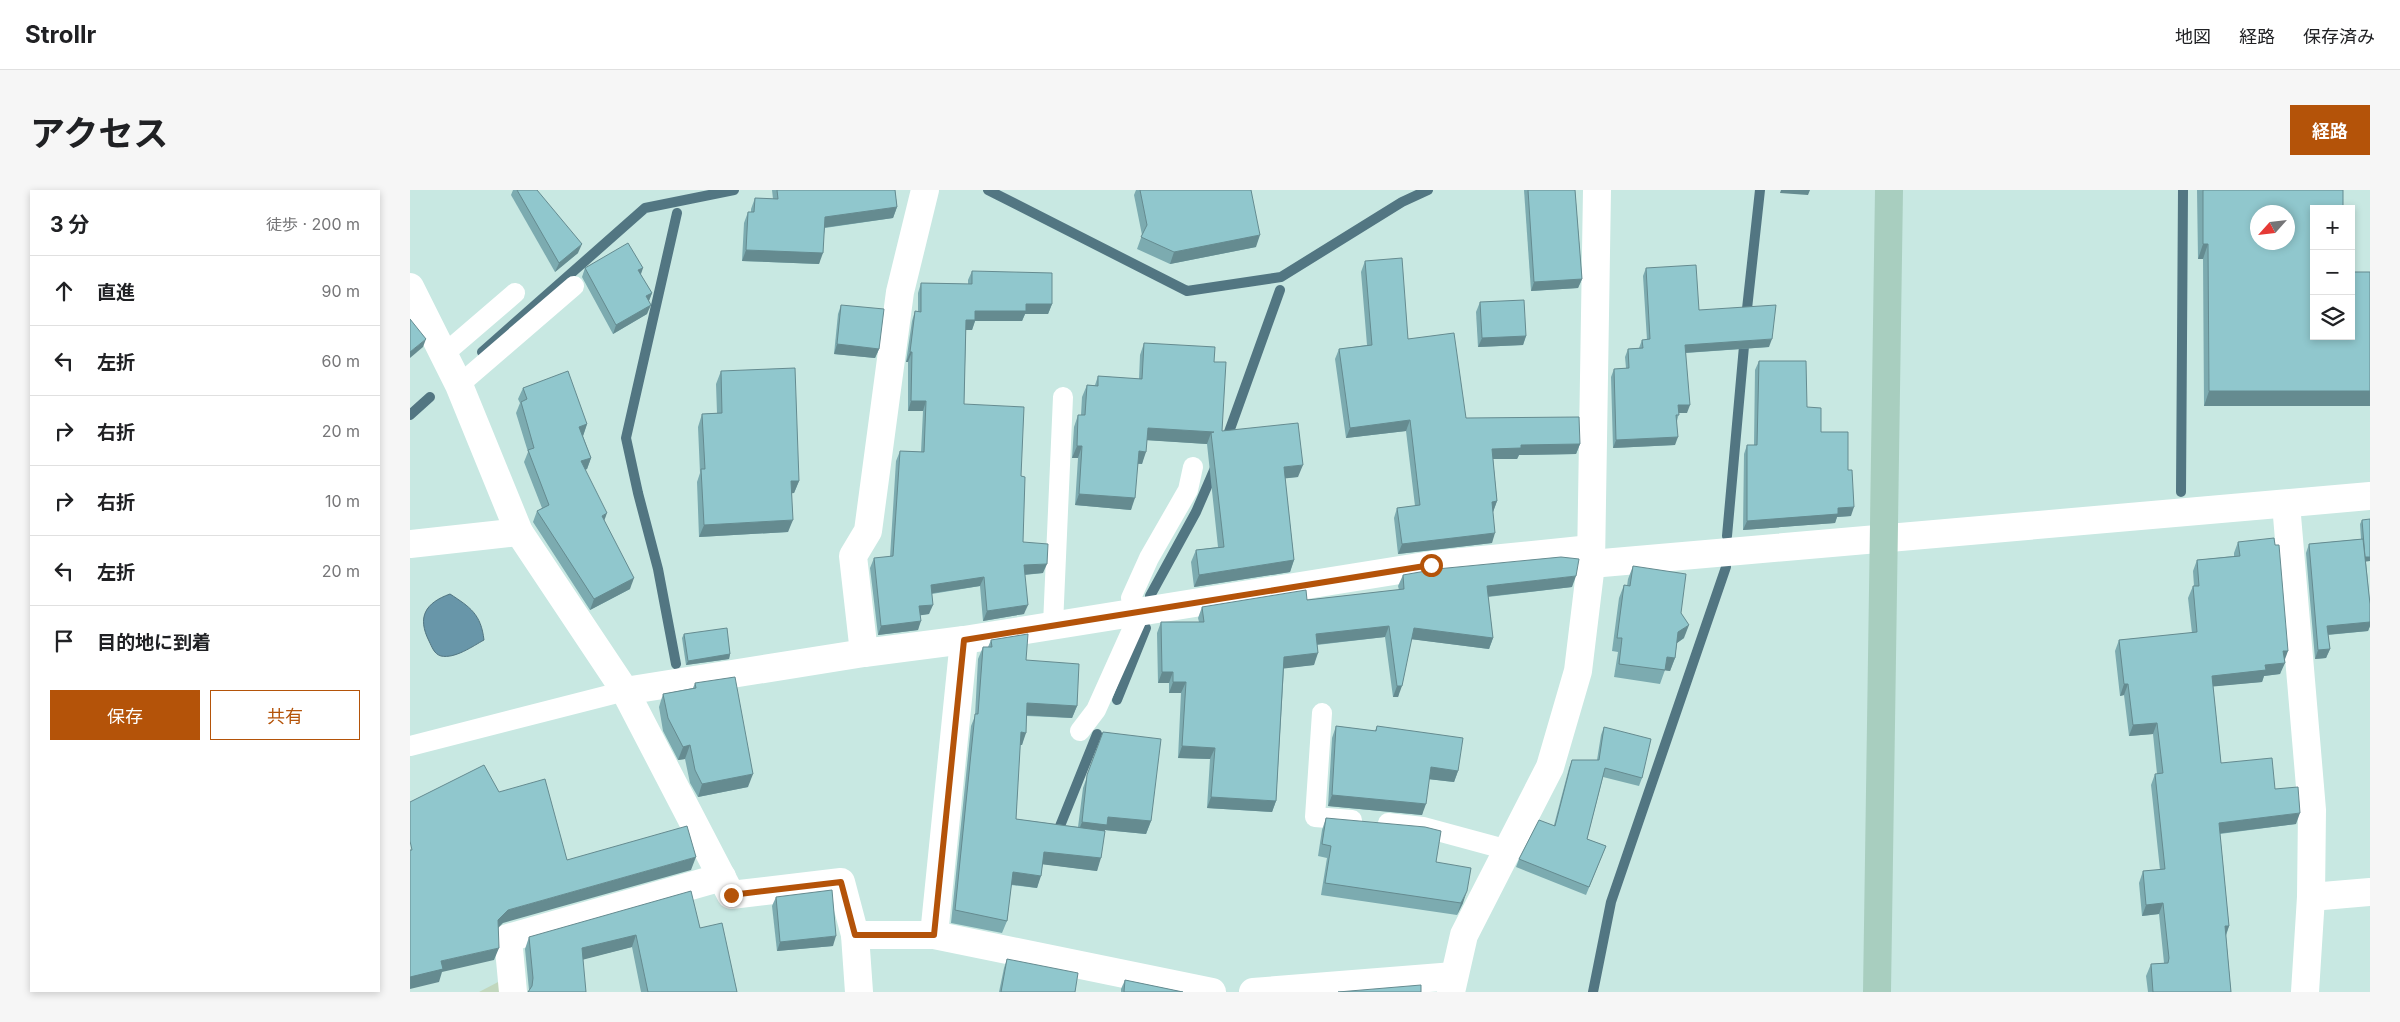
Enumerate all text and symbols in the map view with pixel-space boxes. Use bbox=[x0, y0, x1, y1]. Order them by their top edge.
text: Strollr bbox=[25, 20, 96, 49]
text: 地図 bbox=[2175, 26, 2211, 47]
text: 経路 bbox=[2239, 26, 2275, 47]
text: 保存済み bbox=[2303, 26, 2375, 47]
button: 経路 bbox=[2290, 105, 2370, 155]
text: アクセス bbox=[30, 112, 168, 154]
north arrow bbox=[2250, 205, 2295, 250]
map controls bbox=[2310, 205, 2355, 340]
button: + bbox=[2310, 205, 2355, 250]
text: 3 分 bbox=[50, 212, 90, 237]
text: 徒歩 · 200 m bbox=[266, 214, 360, 234]
button: − bbox=[2310, 250, 2355, 295]
icon: ahead bbox=[50, 277, 78, 305]
text: 直進 bbox=[97, 281, 135, 304]
text: 90 m bbox=[321, 281, 360, 301]
button: layers bbox=[2310, 295, 2355, 340]
icon: left bbox=[50, 347, 78, 375]
text: 左折 bbox=[97, 351, 135, 374]
text: 60 m bbox=[321, 351, 360, 371]
icon: right bbox=[50, 417, 78, 445]
text: 右折 bbox=[97, 421, 135, 444]
text: 20 m bbox=[322, 421, 360, 441]
icon: right bbox=[50, 487, 78, 515]
text: 右折 bbox=[97, 491, 135, 514]
text: 10 m bbox=[325, 491, 360, 511]
route start bbox=[1420, 554, 1443, 577]
icon: left bbox=[50, 557, 78, 585]
text: 左折 bbox=[97, 561, 135, 584]
text: 20 m bbox=[322, 561, 360, 581]
icon: arrive bbox=[50, 627, 78, 655]
text: 目的地に到着 bbox=[97, 631, 211, 654]
button: 保存 bbox=[50, 690, 200, 740]
button: 共有 bbox=[210, 690, 360, 740]
route end bbox=[720, 884, 743, 907]

